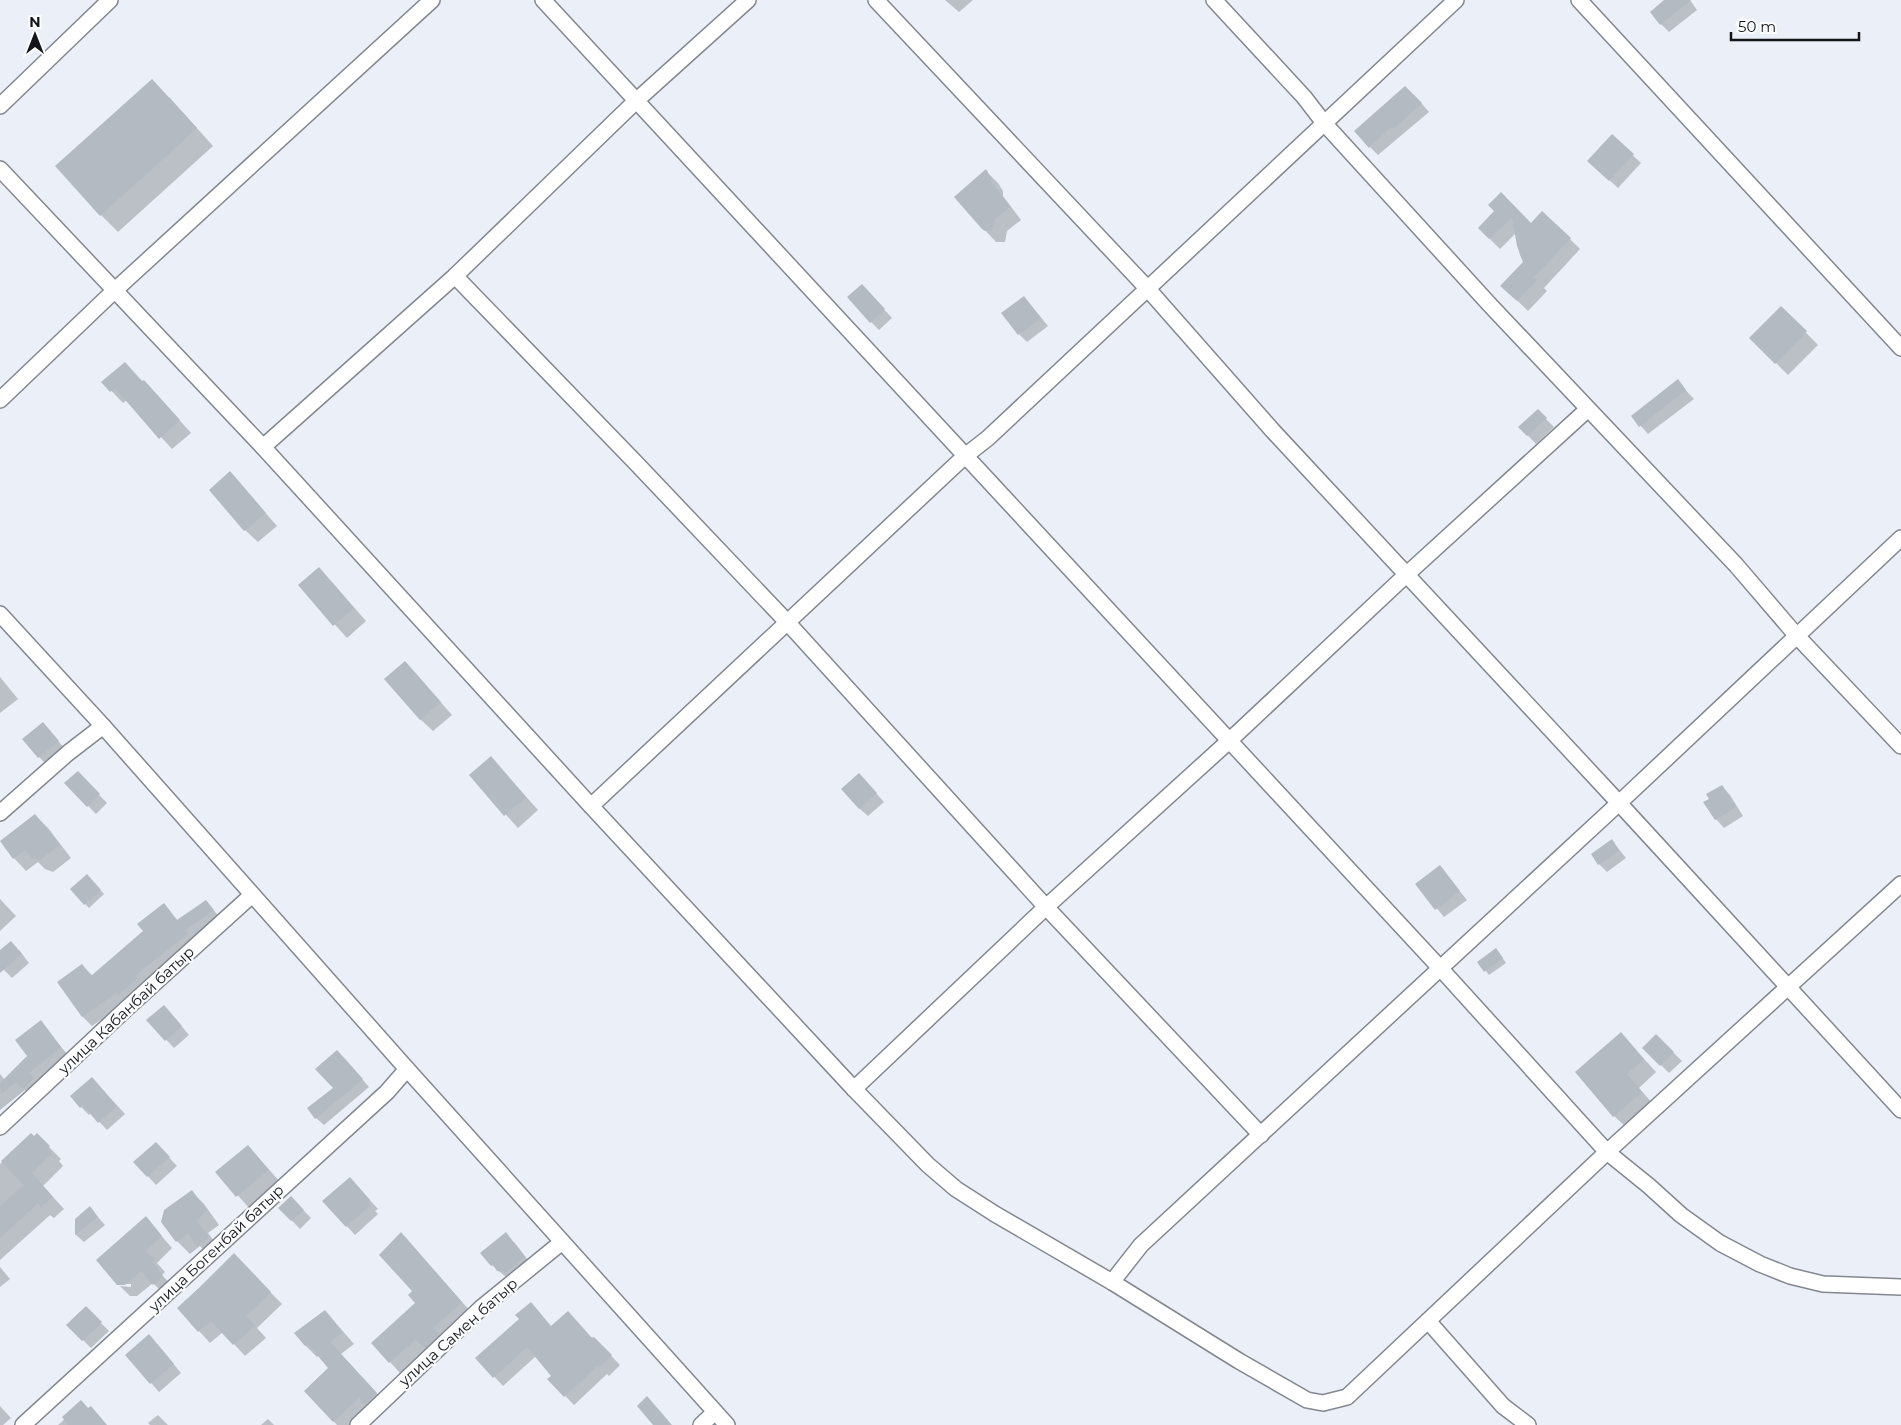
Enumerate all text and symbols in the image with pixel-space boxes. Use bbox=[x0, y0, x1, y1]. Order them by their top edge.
north arrow bbox=[10, 10, 60, 60]
scale bar bbox=[1731, 10, 1858, 42]
text: N bbox=[29, 13, 41, 31]
text: 50 m bbox=[1738, 17, 1776, 36]
street label: улица Кабанбай батыр bbox=[53, 942, 198, 1079]
street label: улица Богенбай батыр bbox=[144, 1180, 288, 1316]
street label: улица Самен батыр bbox=[394, 1274, 521, 1391]

